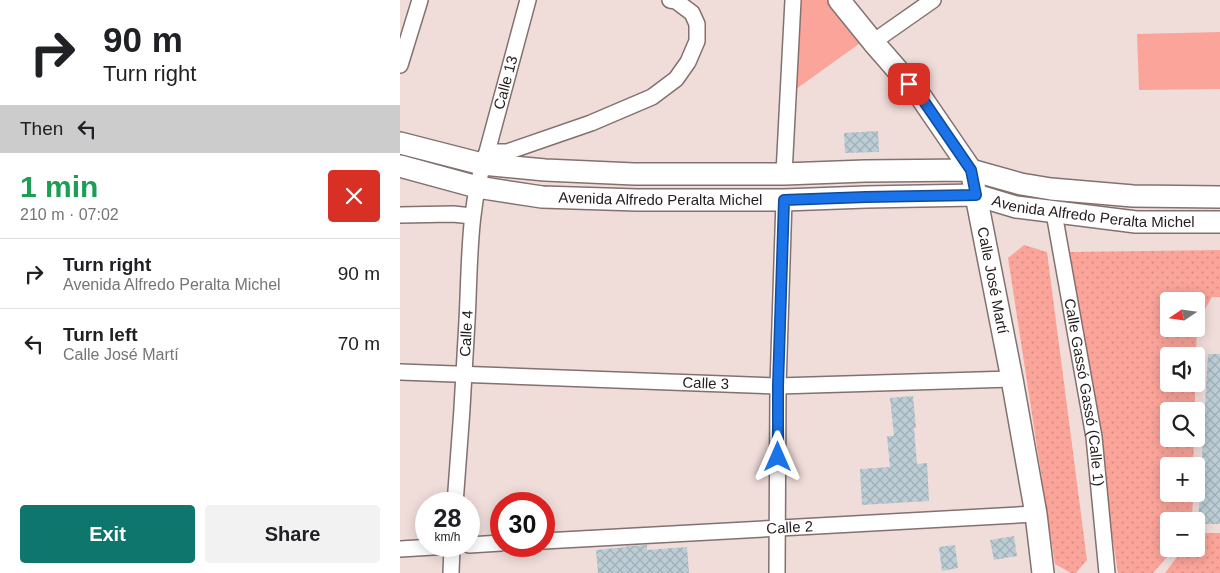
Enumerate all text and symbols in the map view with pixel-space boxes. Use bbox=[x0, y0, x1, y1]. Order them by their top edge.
icon: right bbox=[20, 20, 85, 85]
text: 90 m bbox=[103, 20, 183, 59]
street label: Calle 13 bbox=[490, 54, 521, 111]
text: Turn right bbox=[103, 61, 196, 86]
pin bbox=[888, 63, 930, 105]
icon: arrive bbox=[895, 70, 923, 98]
icon: left bbox=[73, 115, 101, 143]
text: Then bbox=[20, 118, 63, 139]
text: 1 min bbox=[20, 170, 98, 203]
button: close bbox=[328, 170, 380, 222]
street label: Avenida Alfredo Peralta Michel bbox=[558, 189, 762, 208]
street label: Avenida Alfredo Peralta Michel bbox=[990, 191, 1195, 230]
text: 210 m · 07:02 bbox=[20, 206, 119, 223]
street label: Calle José Martí bbox=[974, 225, 1012, 336]
text: Turn right bbox=[63, 254, 151, 275]
icon: right bbox=[20, 260, 48, 288]
text: 90 m bbox=[338, 263, 380, 284]
text: Avenida Alfredo Peralta Michel bbox=[63, 276, 281, 293]
north arrow bbox=[1160, 292, 1205, 338]
map controls bbox=[1160, 292, 1205, 557]
street label: Calle Gassó Gassó (Calle 1) bbox=[1061, 297, 1108, 487]
street label: Calle 4 bbox=[456, 310, 476, 357]
text: Turn left bbox=[63, 324, 138, 345]
icon: left bbox=[20, 330, 48, 358]
text: 70 m bbox=[338, 333, 380, 354]
text: Calle José Martí bbox=[63, 346, 179, 363]
button: sound bbox=[1160, 347, 1205, 392]
street label: Calle 3 bbox=[682, 373, 729, 392]
button: search bbox=[1160, 402, 1205, 447]
position arrow bbox=[751, 430, 803, 482]
button: + bbox=[1160, 457, 1205, 502]
speed limit sign: 30 bbox=[490, 492, 555, 557]
text: 28 bbox=[434, 504, 461, 532]
button: Exit bbox=[20, 505, 195, 563]
button: Share bbox=[205, 505, 380, 563]
button: − bbox=[1160, 512, 1205, 557]
street label: Calle 2 bbox=[766, 517, 813, 537]
text: km/h bbox=[434, 530, 461, 544]

